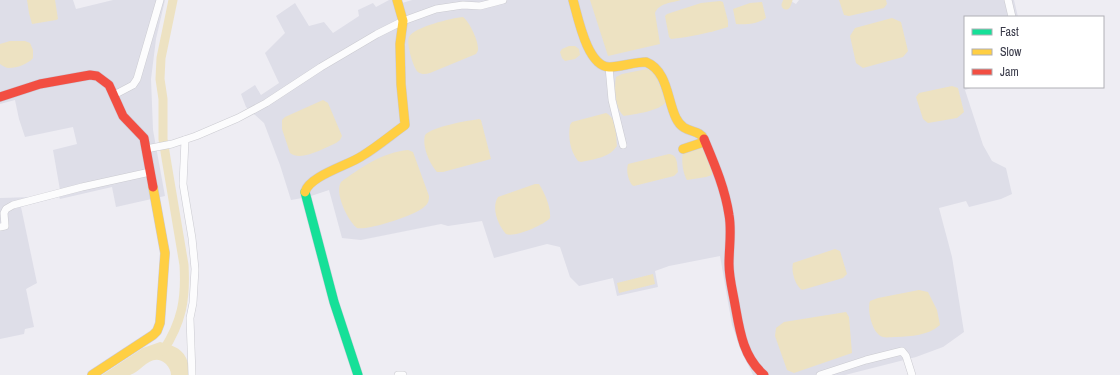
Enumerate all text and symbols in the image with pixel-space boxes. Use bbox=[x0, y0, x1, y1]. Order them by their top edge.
legend bbox=[964, 16, 1104, 88]
text: Fast bbox=[1000, 24, 1019, 40]
text: Slow bbox=[1000, 44, 1022, 60]
text: Jam bbox=[1000, 64, 1019, 80]

